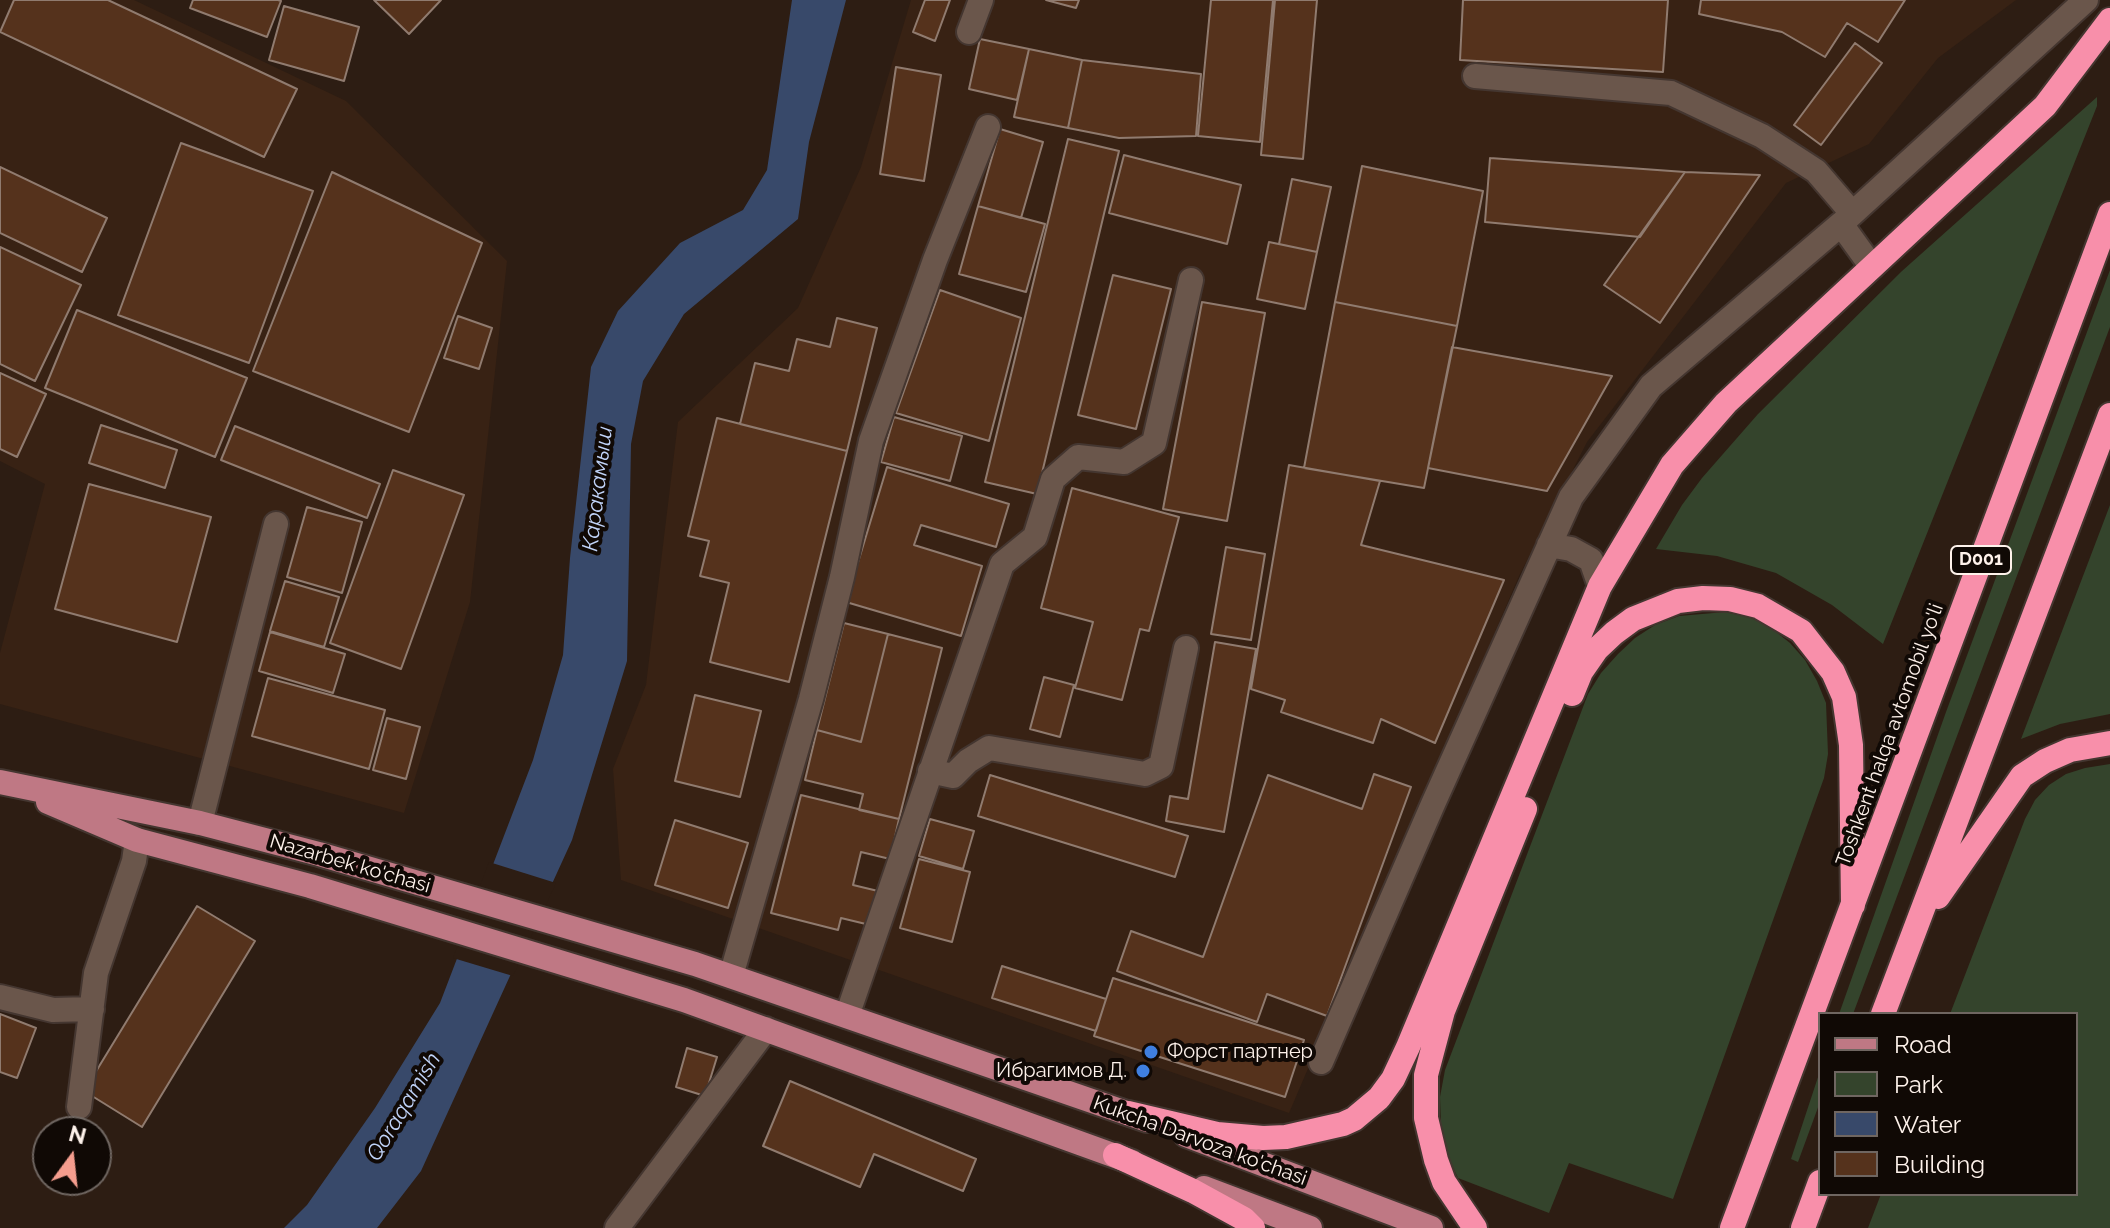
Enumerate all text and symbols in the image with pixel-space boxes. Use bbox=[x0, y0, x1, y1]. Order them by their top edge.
water label: Каракамыш bbox=[577, 425, 619, 553]
road number: D001 bbox=[1951, 546, 2011, 574]
street label: Toshkent halqa avtomobil yo'li bbox=[1831, 600, 1949, 870]
street label: Nazarbek ko'chasi bbox=[267, 830, 433, 898]
legend bbox=[1818, 1012, 2078, 1196]
text: Road bbox=[1894, 1030, 1952, 1059]
place label: Форст партнер bbox=[1167, 1040, 1313, 1064]
marker: Форст партнер bbox=[1142, 1043, 1160, 1061]
water label: Qoraqamish bbox=[361, 1048, 447, 1166]
place label: Ибрагимов Д. bbox=[996, 1059, 1127, 1083]
marker: Ибрагимов Д. bbox=[1134, 1062, 1152, 1080]
text: Park bbox=[1894, 1070, 1943, 1099]
street label: Kukcha Darvoza ko'chasi bbox=[1090, 1091, 1310, 1191]
text: Water bbox=[1894, 1110, 1961, 1139]
north arrow bbox=[32, 1116, 112, 1196]
text: N bbox=[66, 1120, 89, 1149]
text: Building bbox=[1894, 1150, 1985, 1179]

